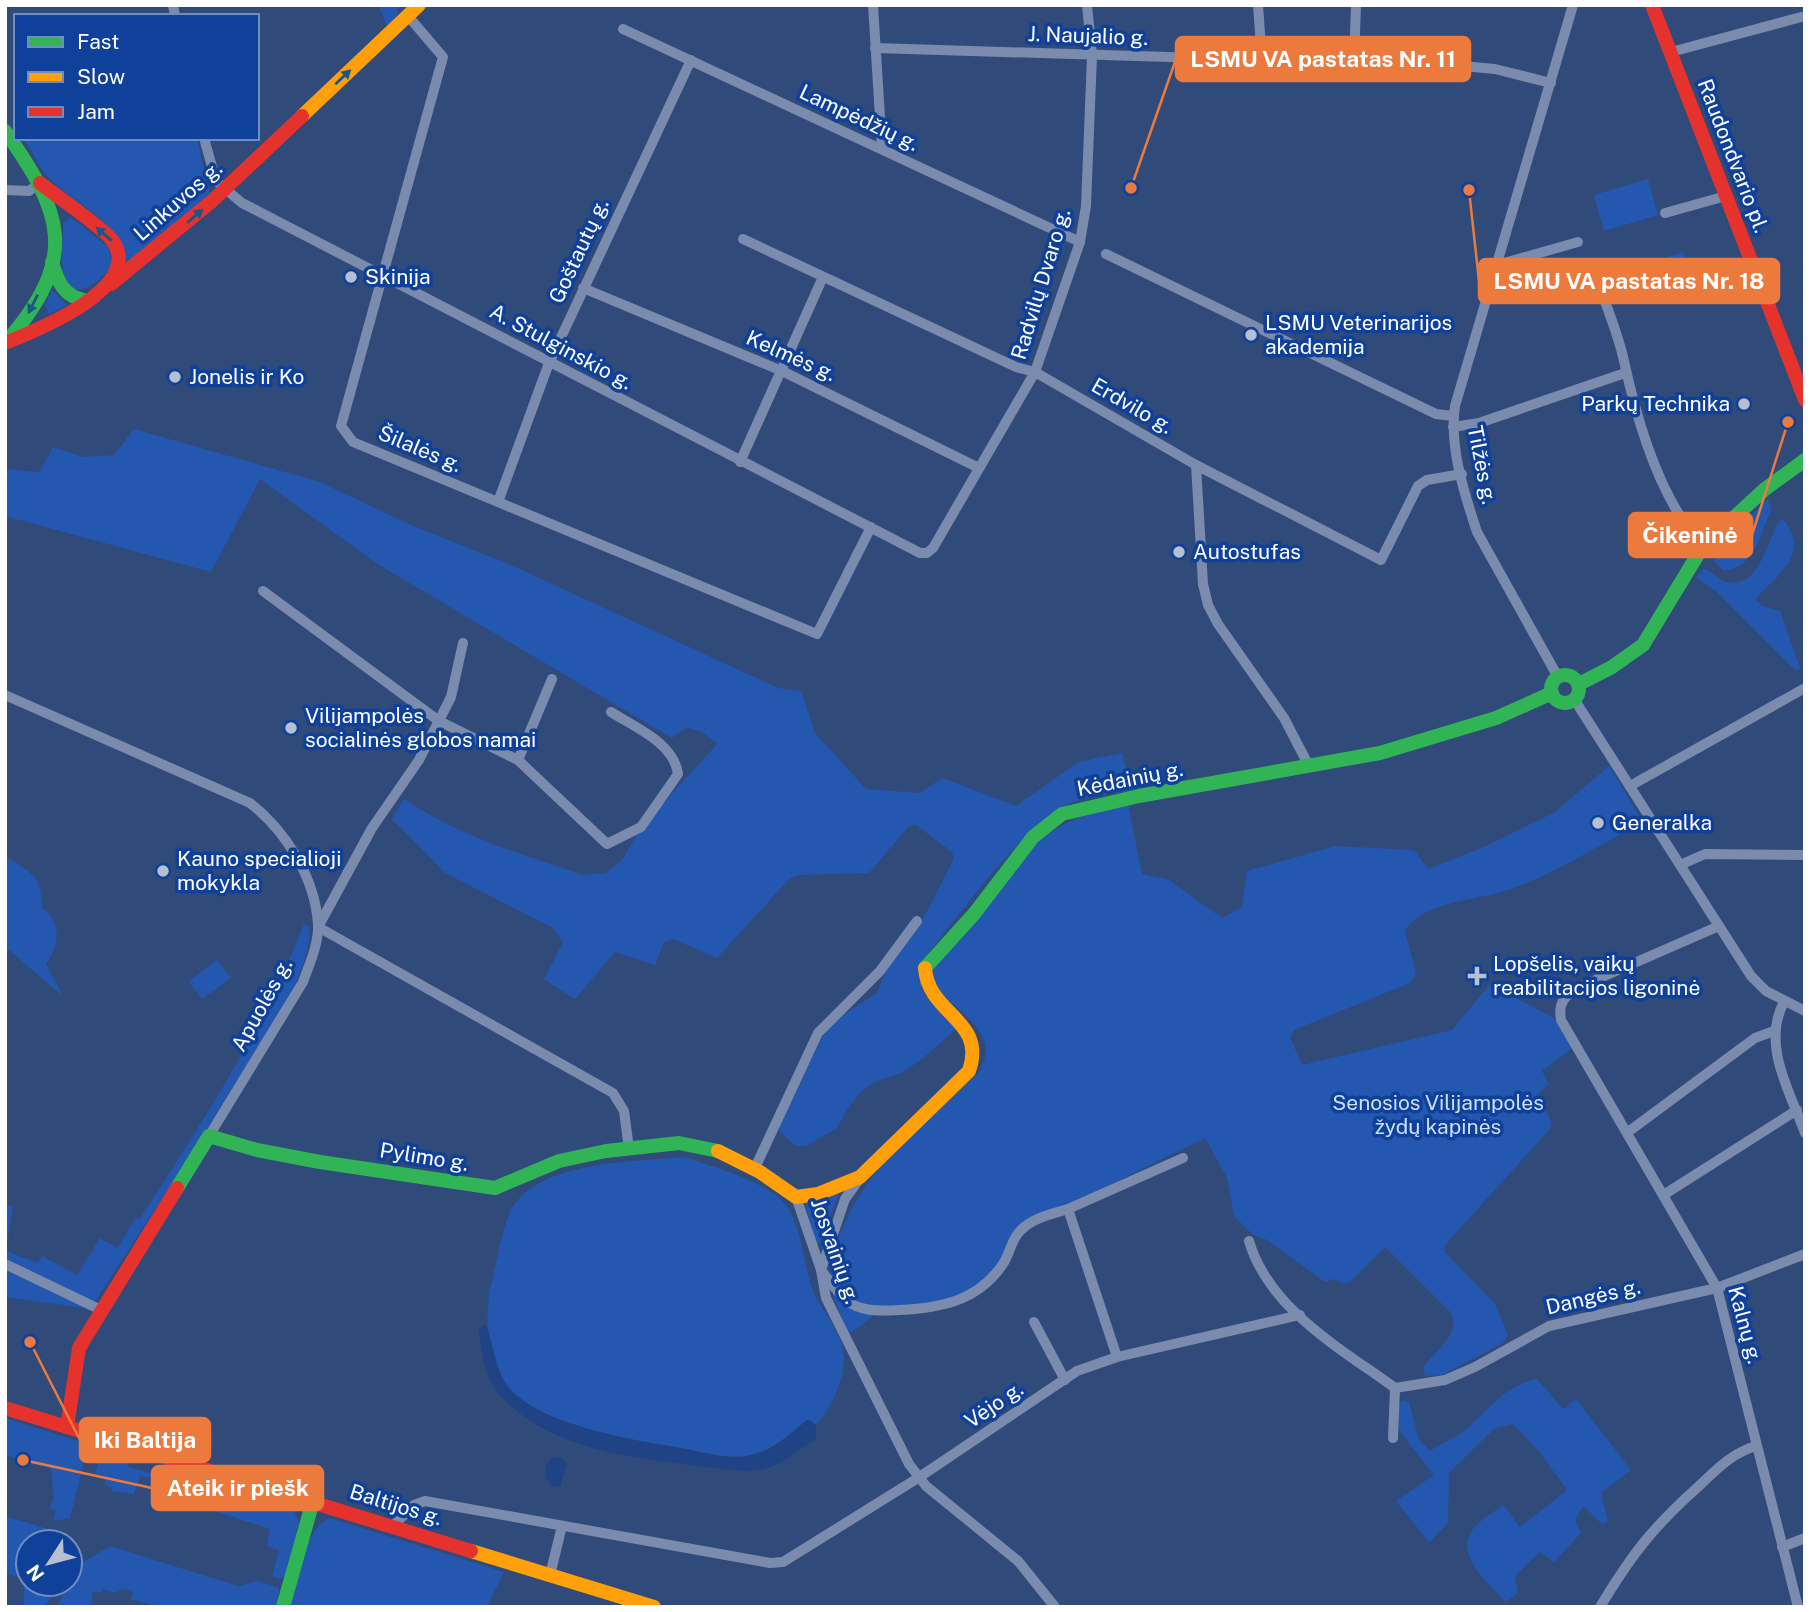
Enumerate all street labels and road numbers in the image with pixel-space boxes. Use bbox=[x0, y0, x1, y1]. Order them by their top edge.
street label: J. Naujalio g. bbox=[1027, 21, 1149, 50]
street label: Raudondvario pl. bbox=[1693, 75, 1774, 236]
street label: Lampėdžių g. bbox=[796, 79, 923, 156]
street label: Linkuvos g. bbox=[128, 155, 227, 246]
street label: Goštautų g. bbox=[543, 194, 614, 307]
street label: Radvilų Dvaro g. bbox=[1006, 205, 1075, 362]
street label: A. Stulginskio g. bbox=[486, 298, 637, 395]
street label: Kelmės g. bbox=[743, 325, 840, 386]
street label: Erdvilo g. bbox=[1087, 372, 1177, 439]
street label: Šilalės g. bbox=[375, 420, 466, 477]
street label: Tilžės g. bbox=[1463, 423, 1502, 506]
street label: Kėdainių g. bbox=[1075, 756, 1185, 801]
street label: Apuolės g. bbox=[226, 954, 297, 1056]
street label: Pylimo g. bbox=[378, 1137, 470, 1176]
street label: Josvainių g. bbox=[806, 1195, 865, 1307]
street label: Dangės g. bbox=[1543, 1274, 1643, 1320]
street label: Kalnų g. bbox=[1723, 1283, 1768, 1366]
street label: Vėjo g. bbox=[960, 1376, 1028, 1433]
street label: Baltijos g. bbox=[347, 1479, 445, 1530]

